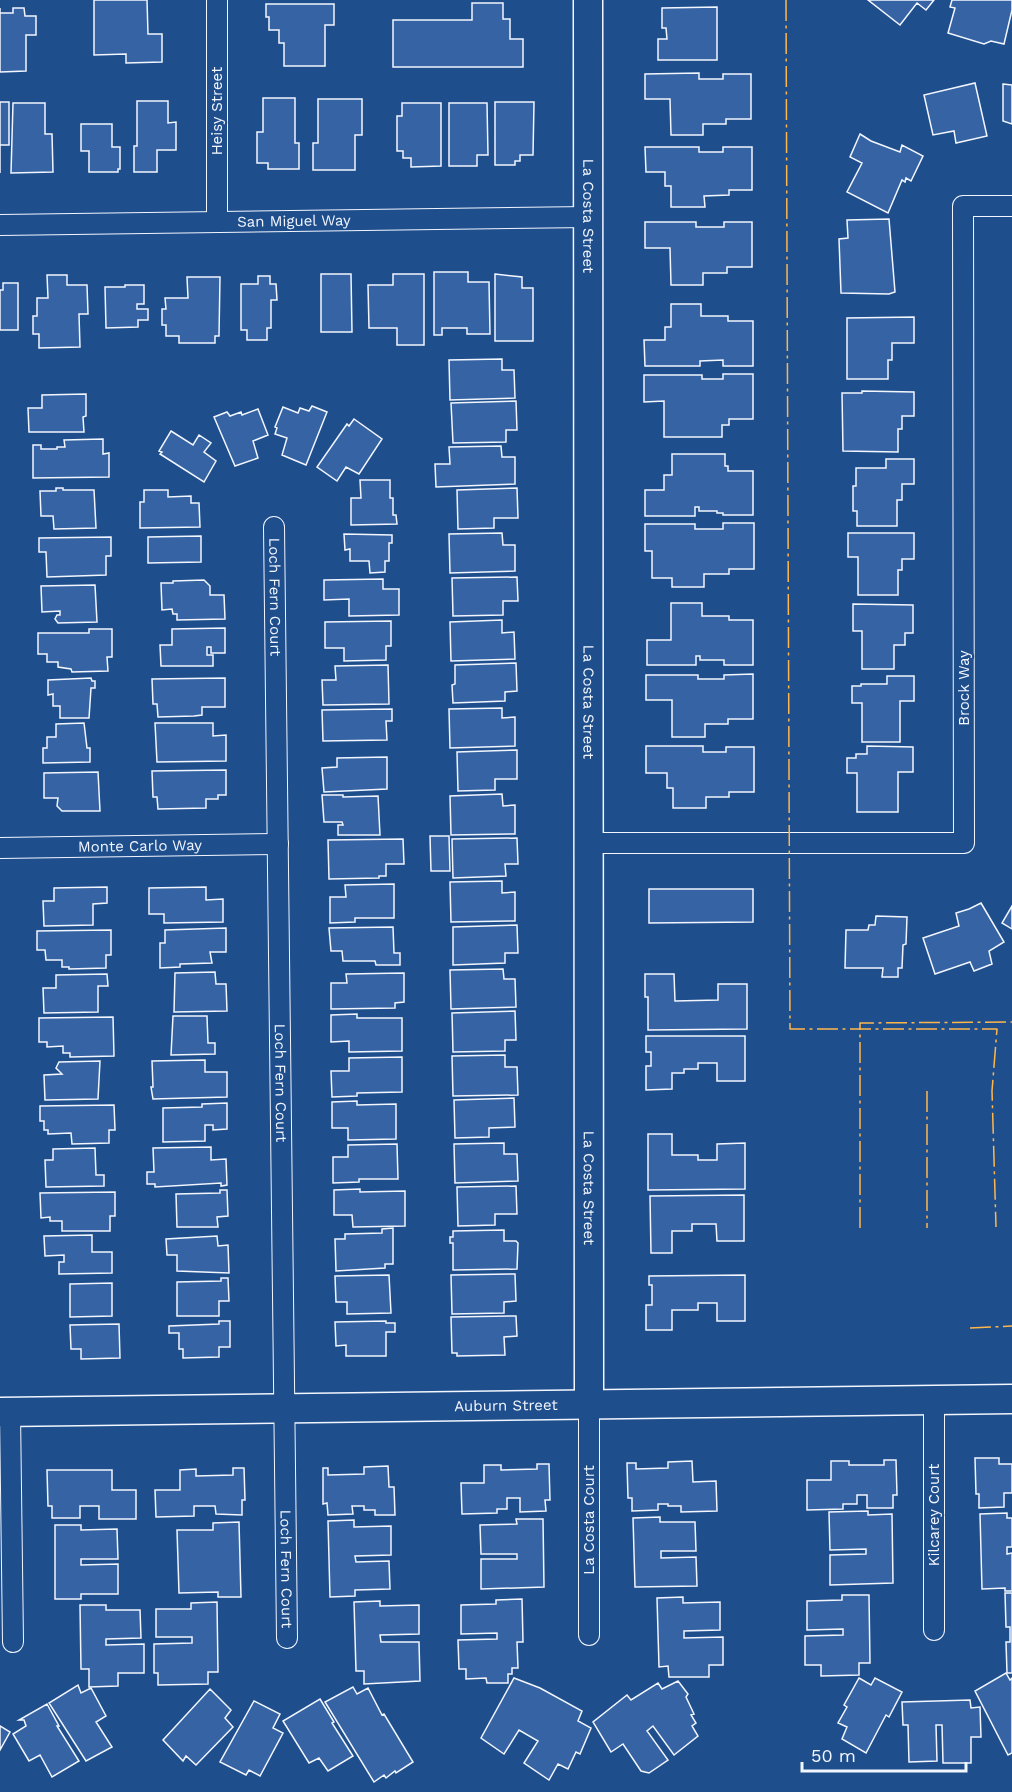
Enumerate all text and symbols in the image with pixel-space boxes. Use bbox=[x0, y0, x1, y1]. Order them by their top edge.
street label: Heisy Street bbox=[208, 66, 226, 155]
street label: La Costa Street bbox=[579, 159, 597, 274]
street label: San Miguel Way bbox=[237, 211, 351, 231]
street label: Loch Fern Court bbox=[265, 538, 285, 657]
street label: La Costa Street bbox=[579, 645, 598, 760]
street label: Brock Way bbox=[955, 650, 973, 726]
street label: Monte Carlo Way bbox=[78, 836, 202, 856]
street label: Loch Fern Court bbox=[271, 1024, 290, 1143]
street label: La Costa Street bbox=[580, 1131, 598, 1246]
street label: Auburn Street bbox=[454, 1396, 558, 1415]
street label: Kilcarey Court bbox=[925, 1463, 943, 1566]
street label: La Costa Court bbox=[580, 1465, 598, 1575]
street label: Loch Fern Court bbox=[276, 1509, 296, 1629]
scale bar bbox=[802, 1735, 966, 1773]
text: 50 m bbox=[811, 1745, 856, 1766]

